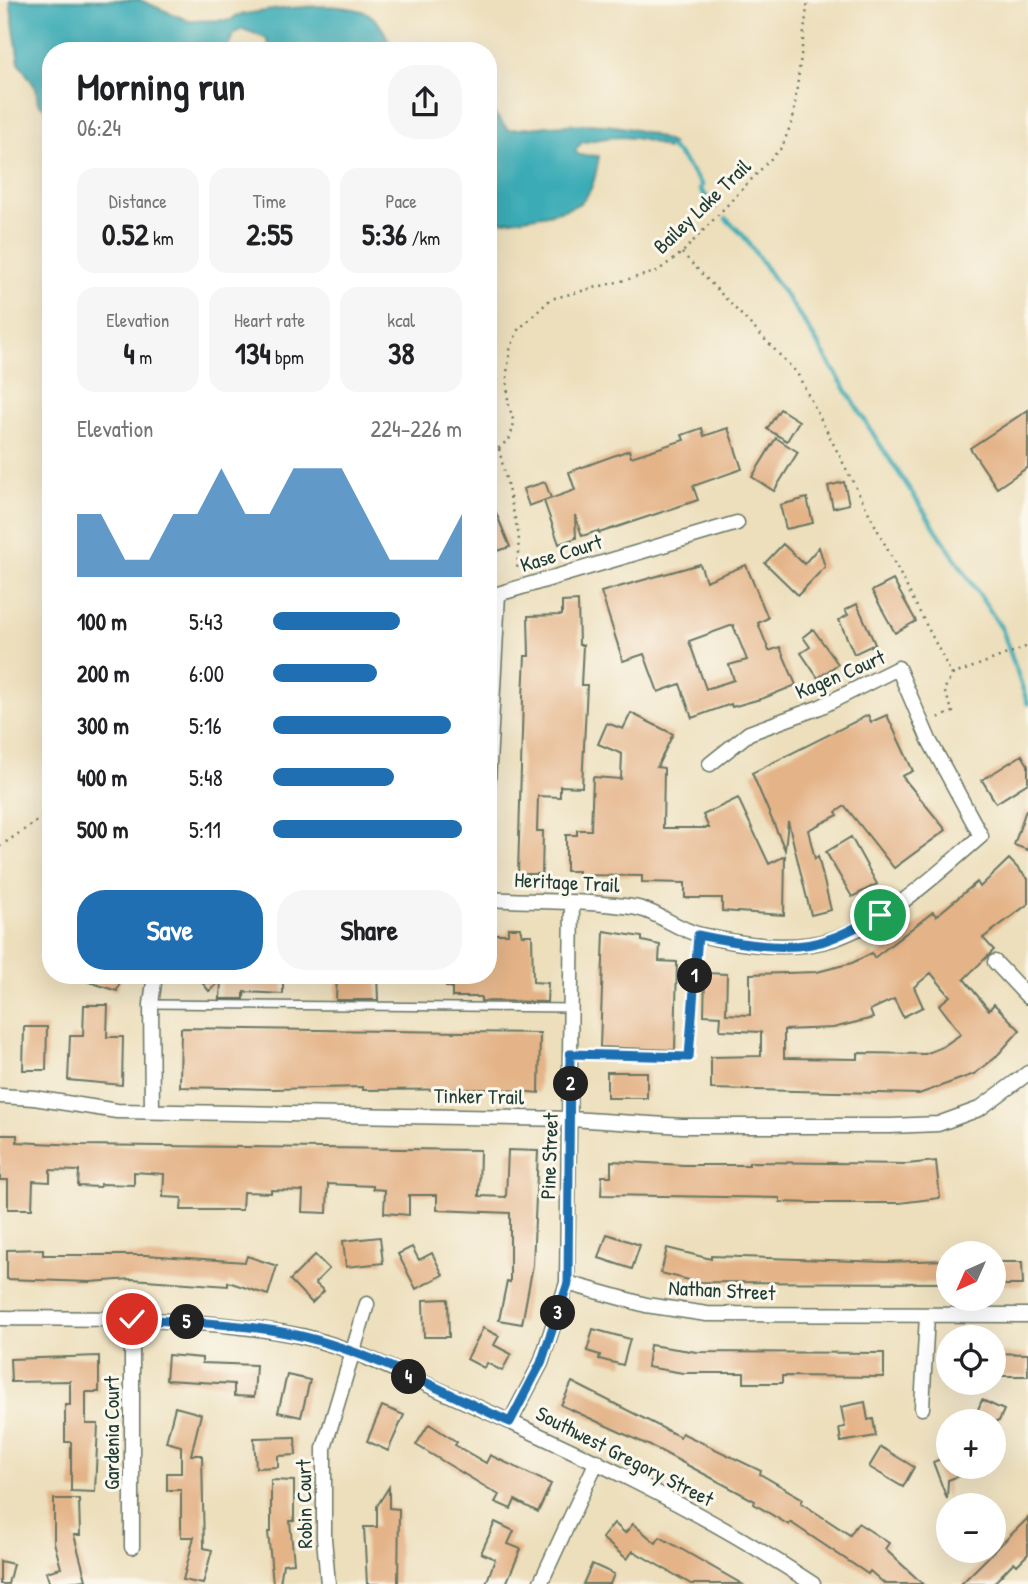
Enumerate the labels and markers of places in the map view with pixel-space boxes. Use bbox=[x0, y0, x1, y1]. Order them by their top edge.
pin bbox=[850, 885, 910, 945]
pin: 1 bbox=[678, 958, 712, 993]
pin: 2 bbox=[554, 1066, 588, 1102]
pin bbox=[102, 1289, 162, 1349]
pin: 3 bbox=[540, 1296, 576, 1330]
pin: 5 bbox=[170, 1304, 204, 1340]
pin: 4 bbox=[392, 1360, 426, 1394]

